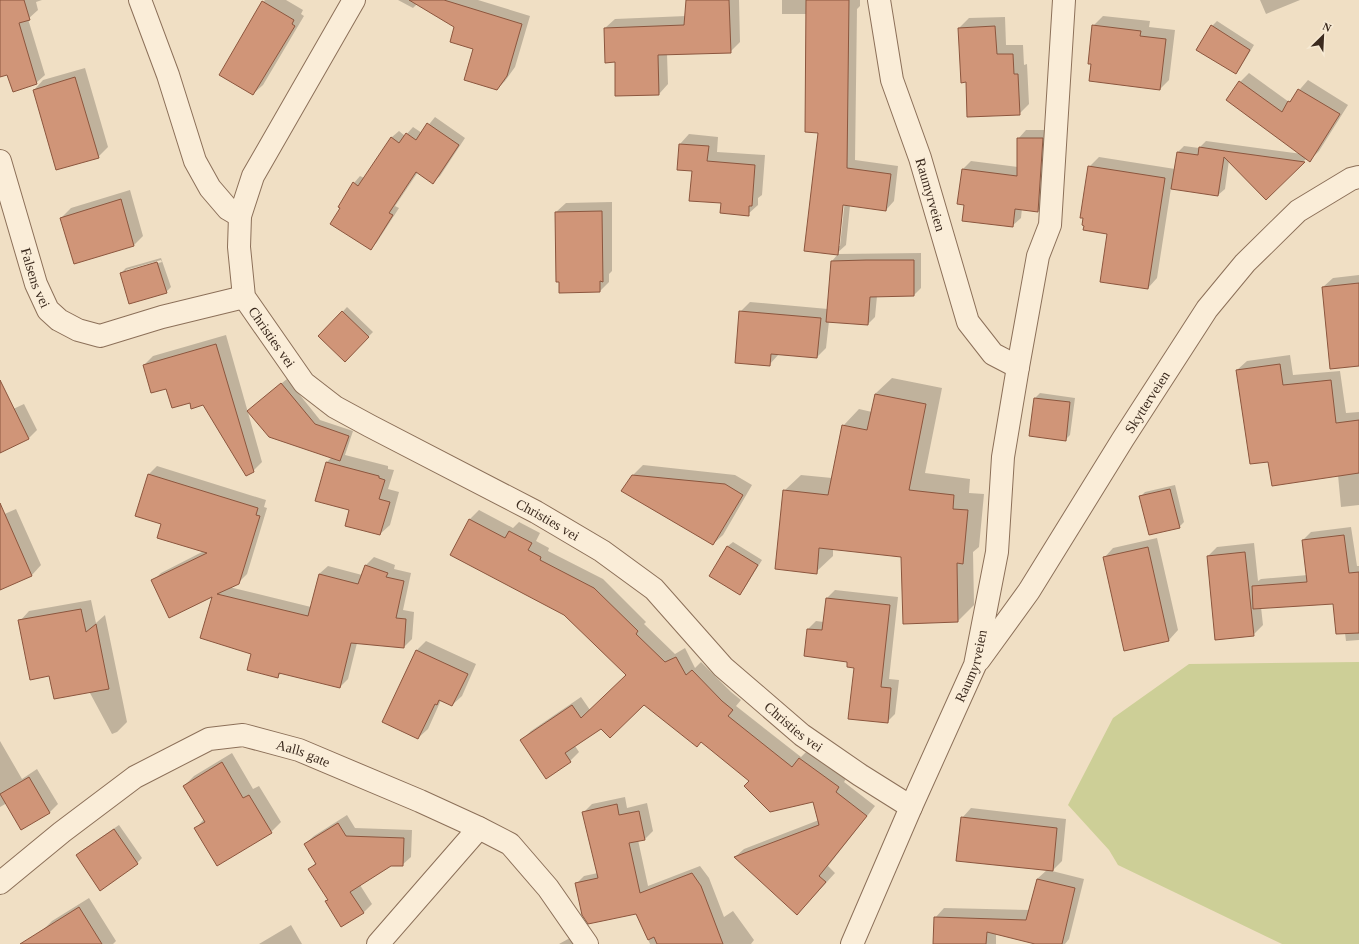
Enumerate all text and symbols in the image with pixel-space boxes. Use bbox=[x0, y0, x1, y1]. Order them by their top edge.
north arrow bbox=[1303, 16, 1343, 56]
text: N bbox=[1321, 20, 1333, 34]
street label: Raumyrveien bbox=[913, 156, 948, 233]
street label: Falsens vei bbox=[18, 246, 53, 310]
street label: Christies vei bbox=[246, 304, 298, 370]
street label: Skytterveien bbox=[1121, 368, 1172, 436]
street label: Christies vei bbox=[514, 496, 582, 544]
street label: Raumyrveien bbox=[952, 628, 989, 704]
street label: Christies vei bbox=[762, 699, 826, 755]
street label: Aalls gate bbox=[275, 737, 332, 770]

